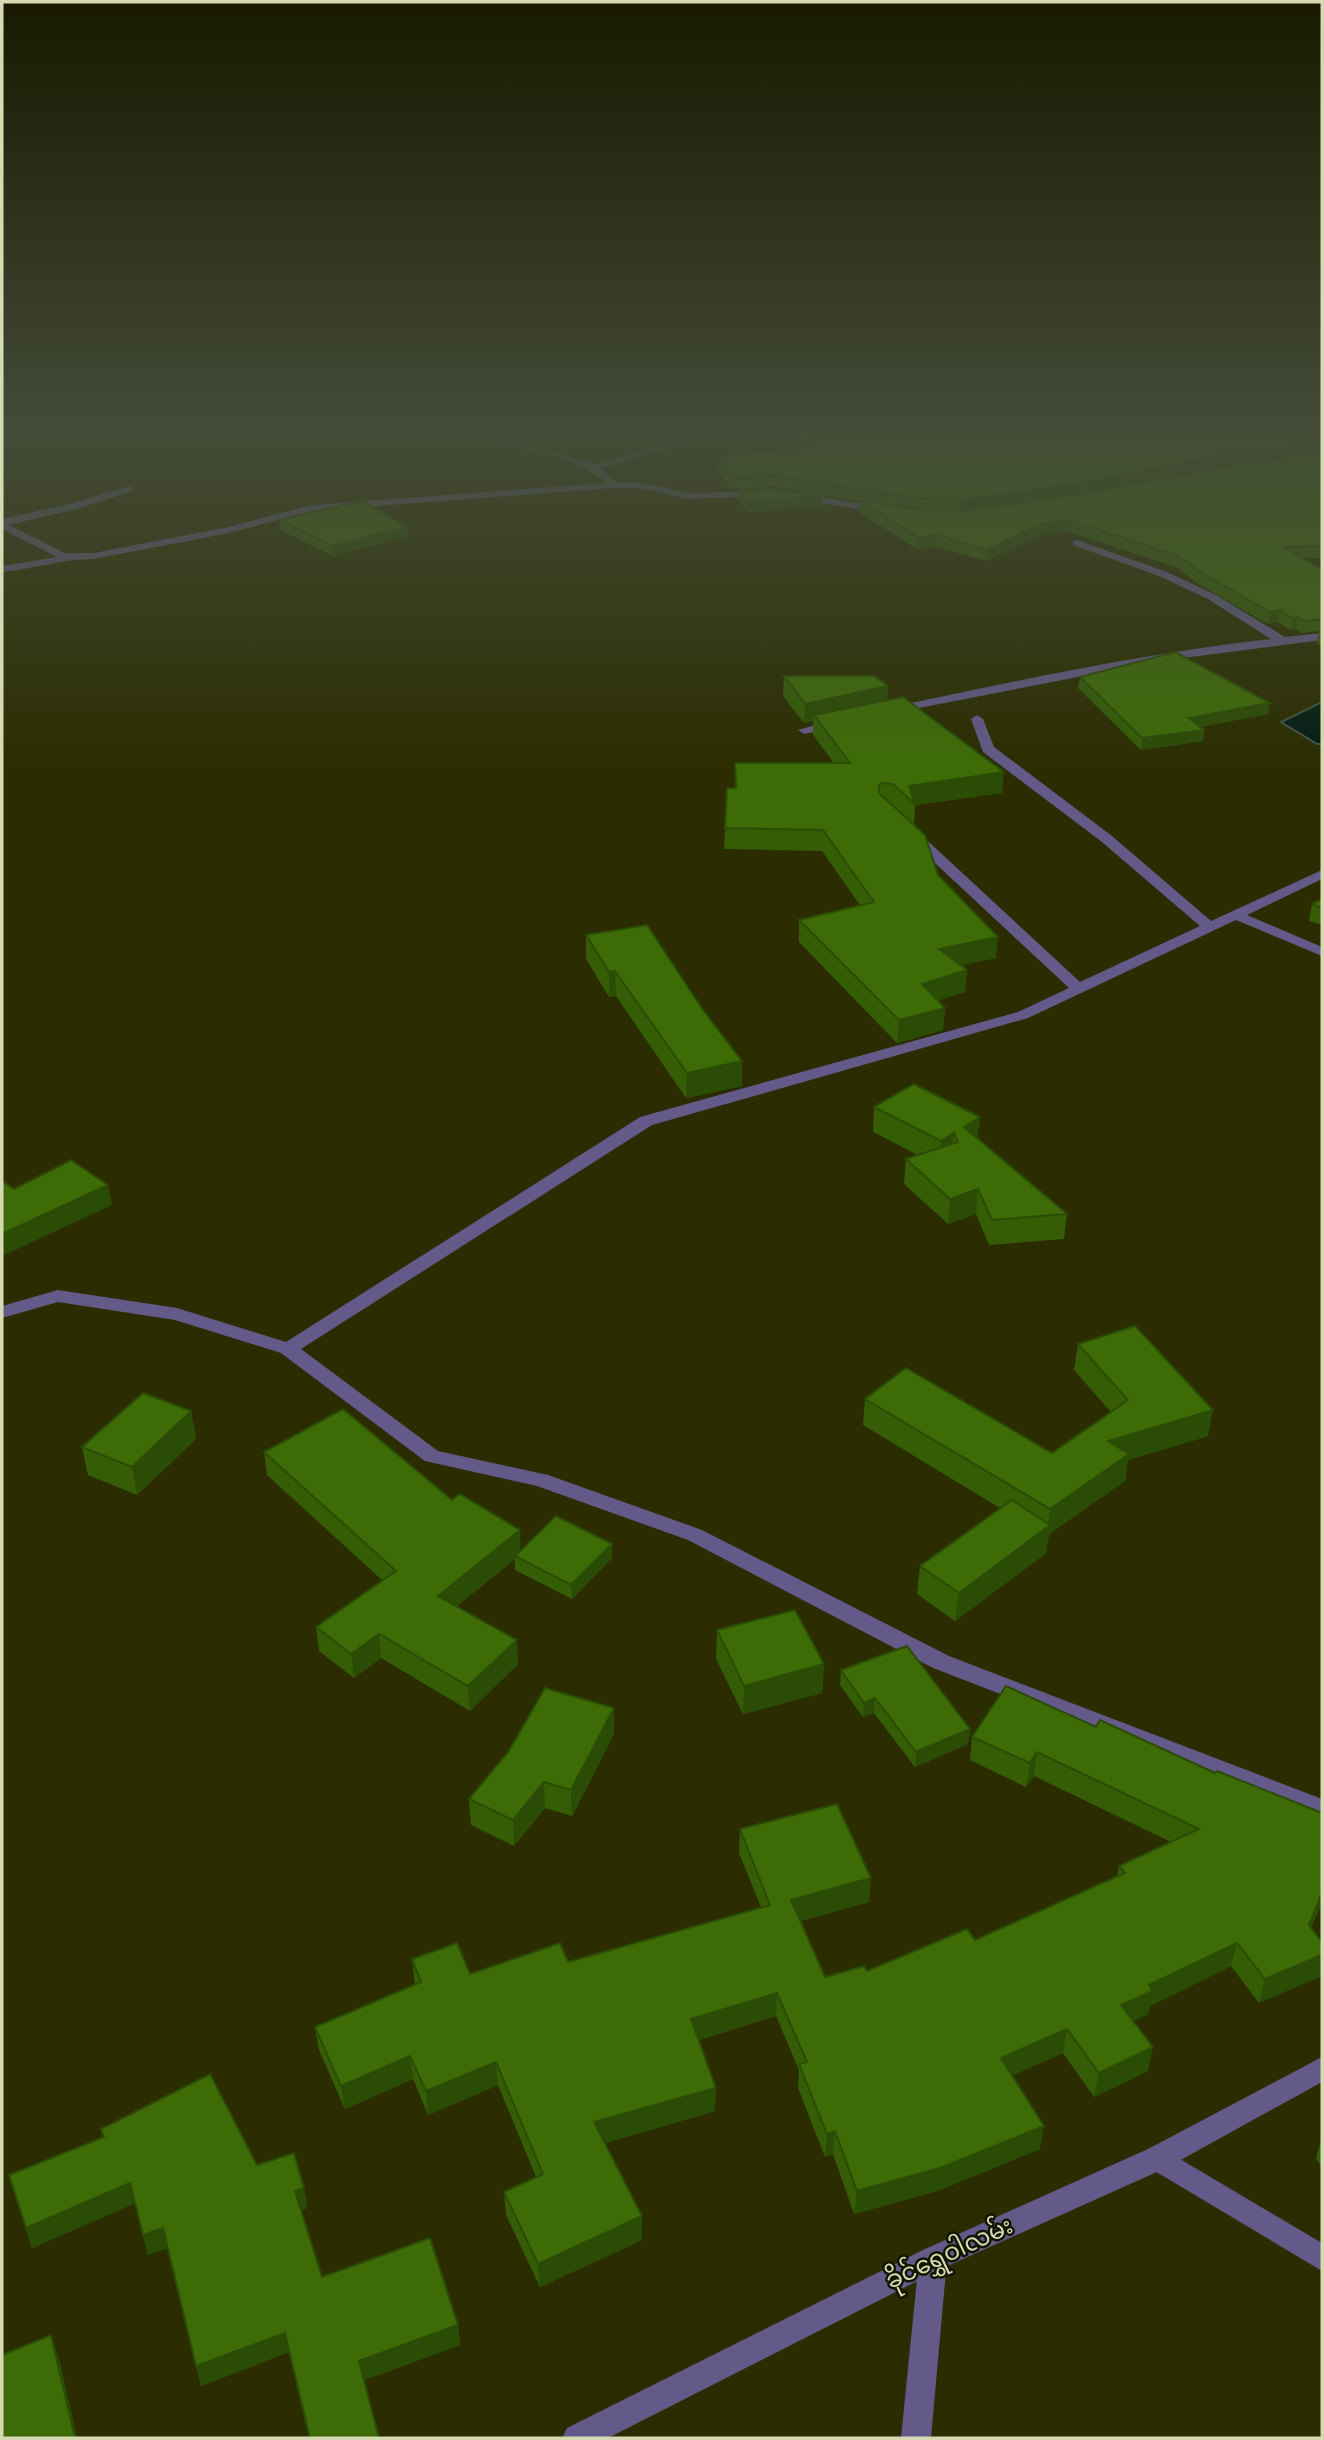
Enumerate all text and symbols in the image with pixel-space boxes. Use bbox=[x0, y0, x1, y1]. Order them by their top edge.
street label: ခိုင်ရွှေဝါလမ်း bbox=[880, 2209, 1019, 2299]

